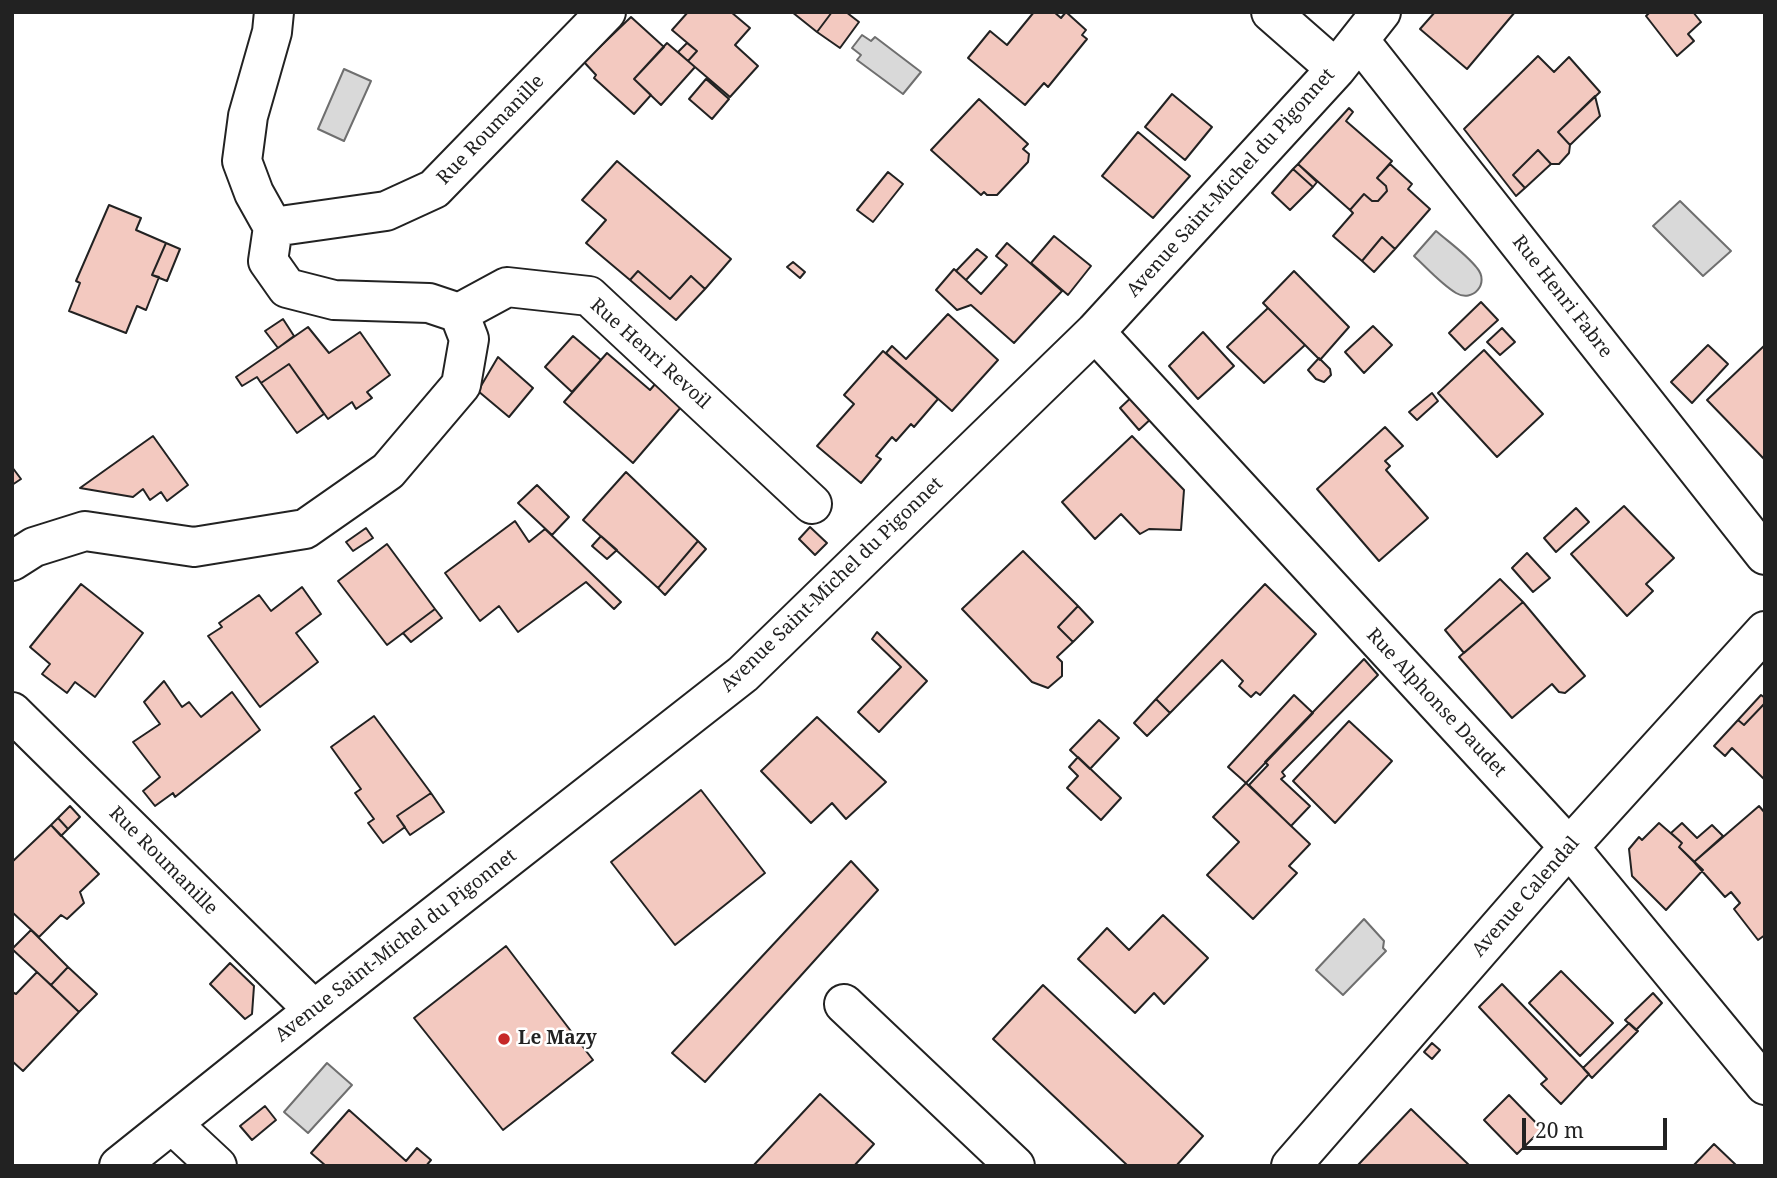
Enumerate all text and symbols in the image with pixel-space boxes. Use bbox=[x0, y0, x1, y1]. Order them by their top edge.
street label: Avenue Saint-Michel du Pigonnet bbox=[1122, 64, 1340, 302]
street label: Rue Roumanille bbox=[433, 70, 549, 190]
street label: Rue Henri Fabre bbox=[1507, 231, 1617, 363]
street label: Rue Henri Revoil bbox=[585, 294, 715, 414]
street label: Avenue Saint-Michel du Pigonnet bbox=[716, 473, 948, 697]
street label: Rue Alphonse Daudet bbox=[1361, 624, 1511, 782]
street label: Rue Roumanille bbox=[104, 802, 222, 920]
street label: Avenue Calendal bbox=[1468, 832, 1584, 962]
street label: Avenue Saint-Michel du Pigonnet bbox=[271, 845, 521, 1047]
place label: Le Mazy bbox=[518, 1028, 597, 1050]
marker: Le Mazy bbox=[496, 1031, 512, 1047]
scale bar bbox=[1525, 1104, 1670, 1148]
text: 20 m bbox=[1535, 1116, 1584, 1144]

